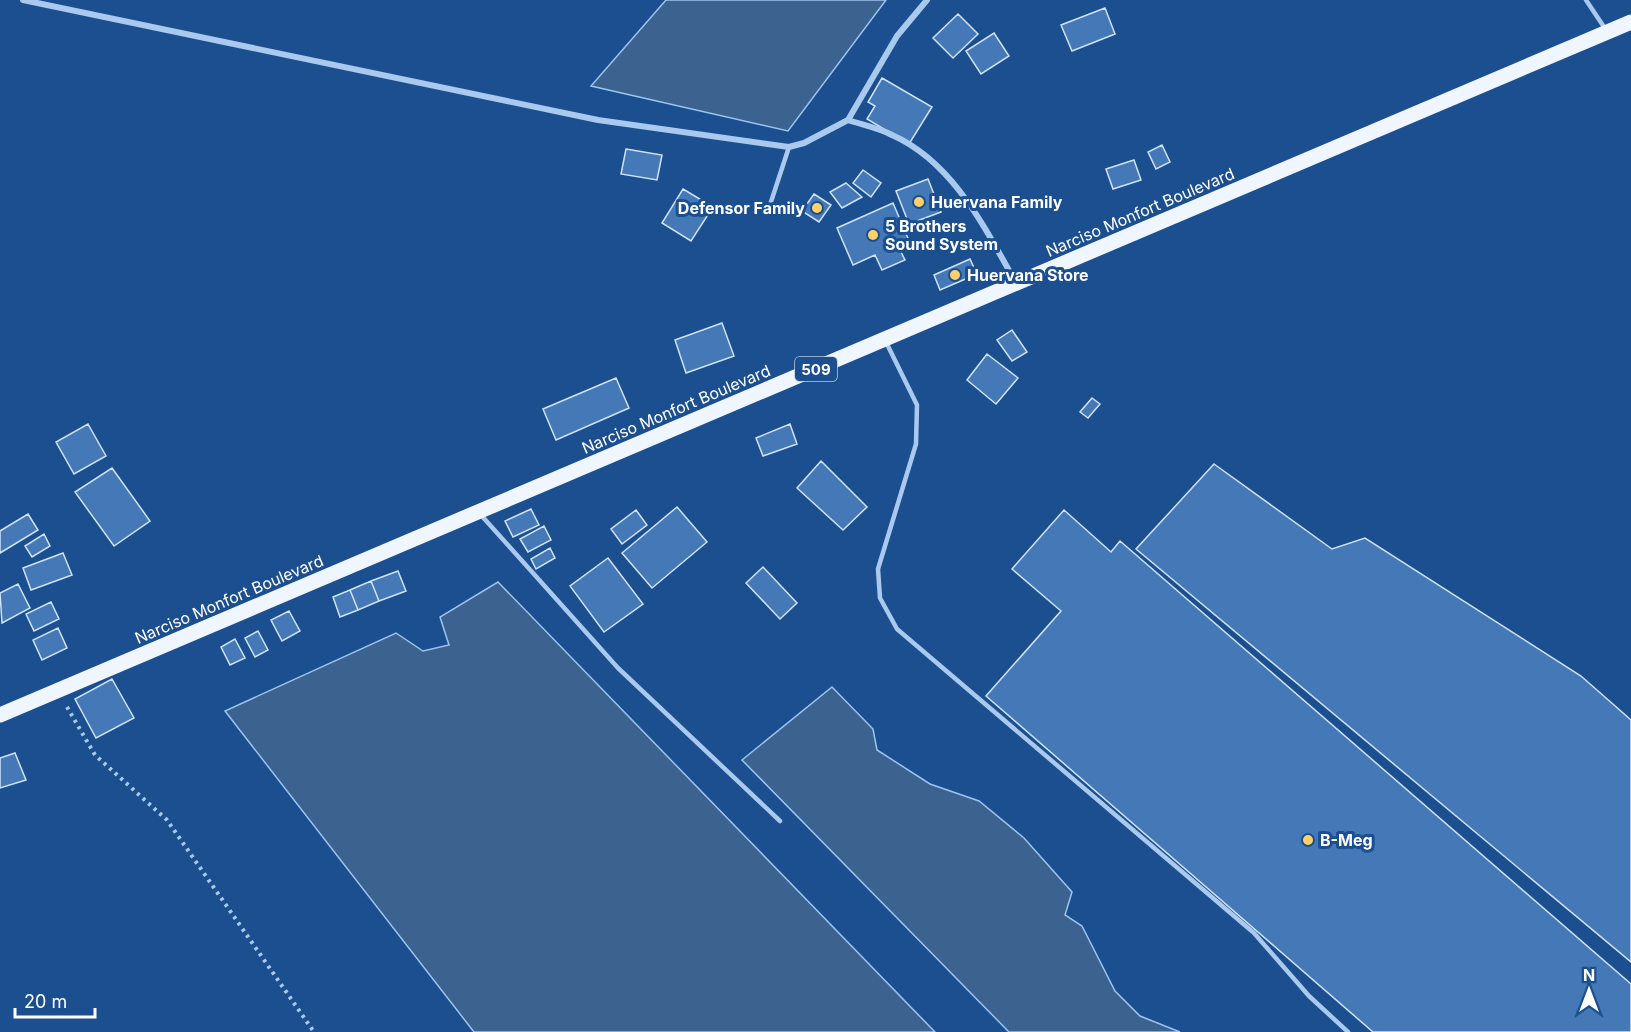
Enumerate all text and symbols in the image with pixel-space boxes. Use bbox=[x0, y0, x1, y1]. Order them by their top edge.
street label: Narciso Monfort Boulevard bbox=[1043, 163, 1237, 261]
place label: Huervana Family bbox=[931, 192, 1063, 212]
marker: Huervana Family bbox=[912, 195, 926, 209]
place label: Defensor Family bbox=[678, 198, 805, 218]
marker: Defensor Family bbox=[810, 201, 824, 215]
place label: 5 Brothers Sound System bbox=[885, 216, 998, 254]
marker: 5 Brothers Sound System bbox=[866, 228, 880, 242]
place label: Huervana Store bbox=[967, 265, 1089, 285]
marker: Huervana Store bbox=[948, 268, 962, 282]
road number: 509 bbox=[795, 357, 837, 381]
street label: Narciso Monfort Boulevard bbox=[579, 360, 773, 458]
street label: Narciso Monfort Boulevard bbox=[132, 550, 326, 648]
place label: B-Meg bbox=[1320, 830, 1373, 850]
marker: B-Meg bbox=[1301, 833, 1315, 847]
north arrow bbox=[1559, 960, 1619, 1020]
text: N bbox=[1583, 965, 1595, 985]
scale bar bbox=[15, 981, 94, 1019]
text: 20 m bbox=[24, 991, 67, 1012]

